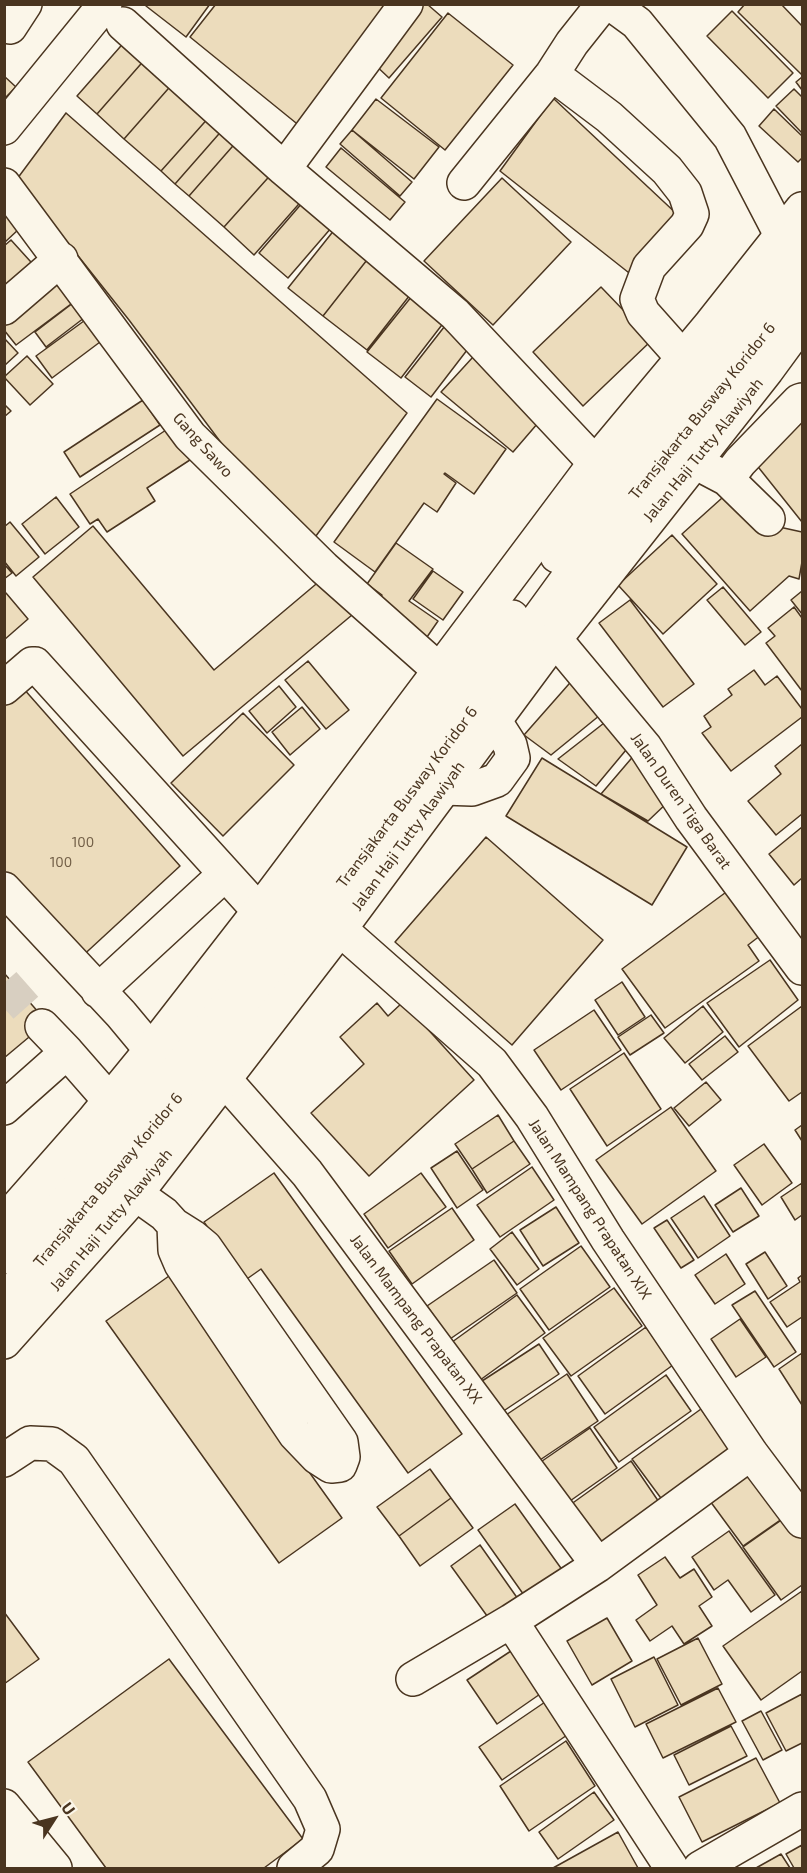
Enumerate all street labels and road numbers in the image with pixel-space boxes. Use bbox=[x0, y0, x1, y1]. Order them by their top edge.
street label: Transjakarta Busway Koridor 6 bbox=[625, 319, 779, 503]
street label: Jalan Haji Tutty Alawiyah bbox=[639, 374, 767, 526]
street label: Gang Sawo bbox=[169, 409, 237, 481]
street label: Transjakarta Busway Koridor 6 bbox=[332, 702, 482, 892]
street label: Jalan Duren Tiga Barat bbox=[627, 729, 735, 873]
street label: Jalan Haji Tutty Alawiyah bbox=[347, 758, 469, 914]
street label: Transjakarta Busway Koridor 6 bbox=[29, 1089, 187, 1271]
street label: Jalan Mampang Prapatan XIX bbox=[524, 1115, 656, 1303]
street label: Jalan Haji Tutty Alawiyah bbox=[46, 1145, 176, 1295]
street label: Jalan Mampang Prapatan XX bbox=[346, 1230, 486, 1408]

